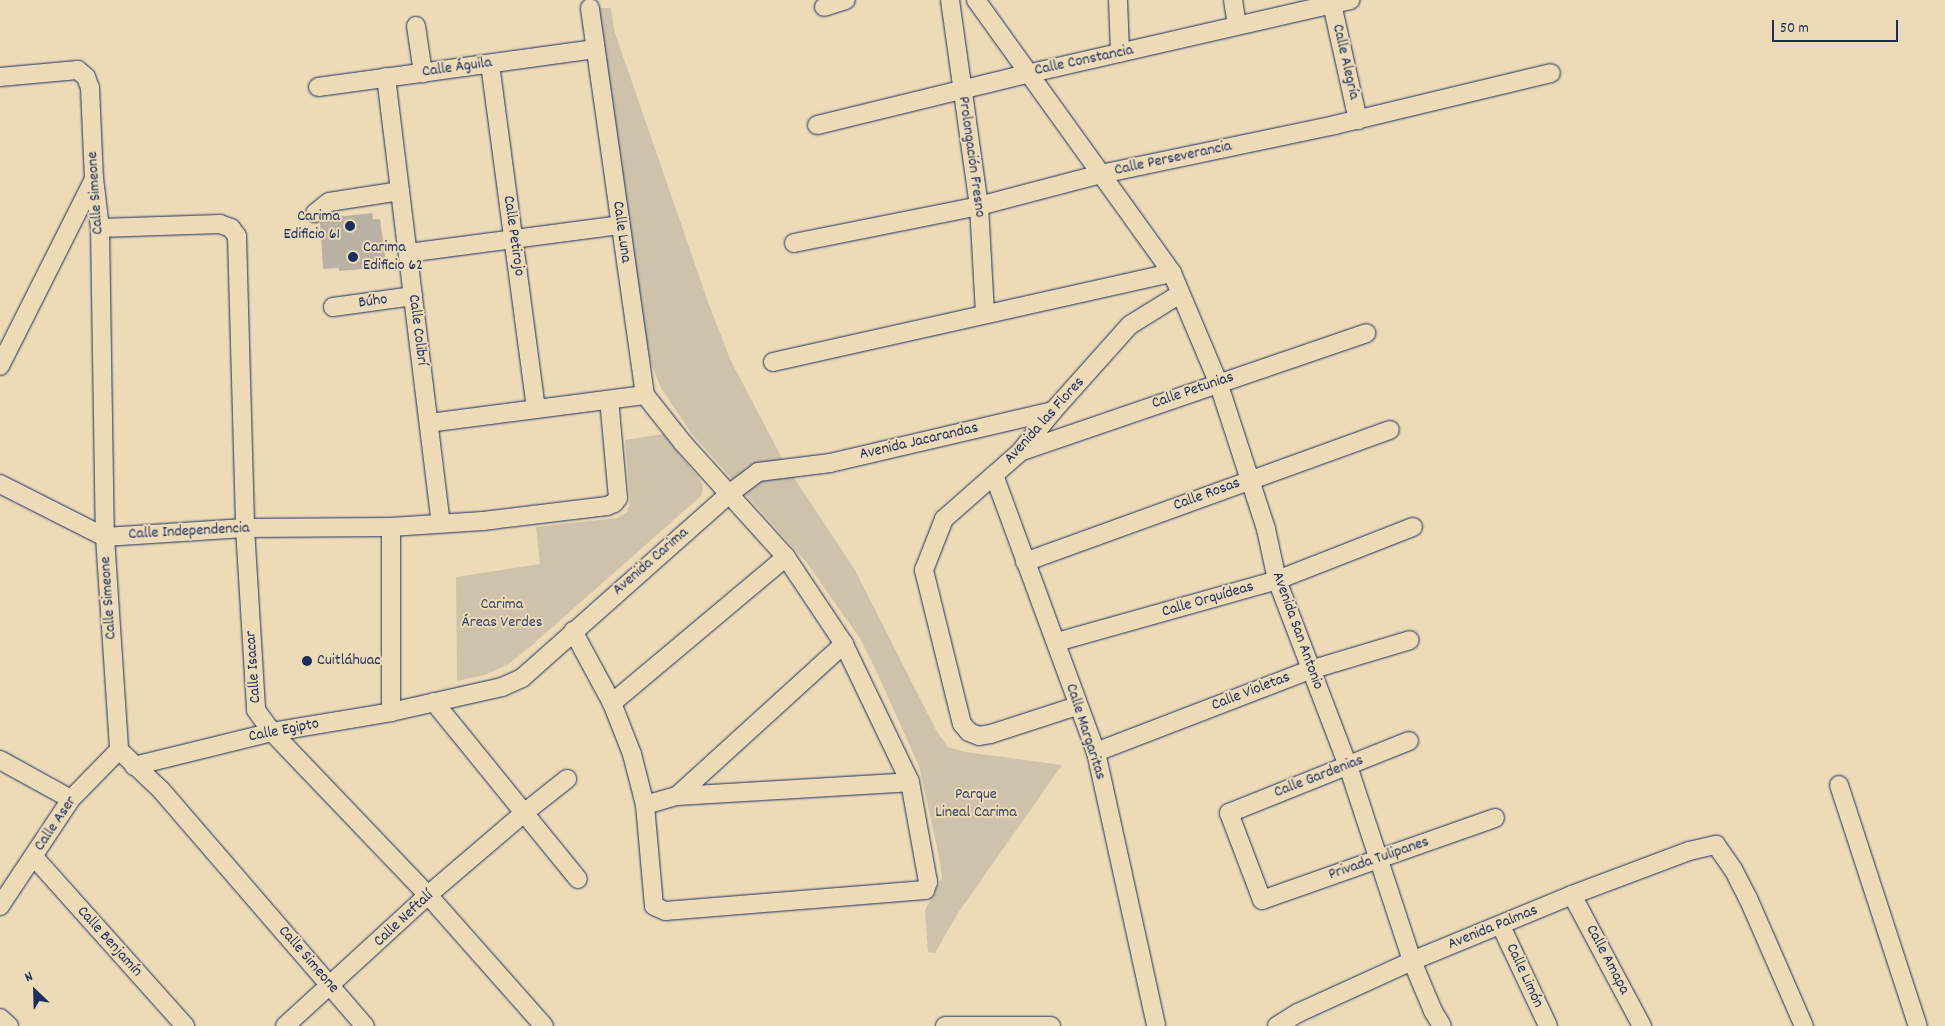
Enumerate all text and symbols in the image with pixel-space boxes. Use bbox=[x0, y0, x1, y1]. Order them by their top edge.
scale bar bbox=[1775, 10, 1901, 42]
text: 50 m bbox=[1780, 18, 1809, 40]
street label: Calle Alegría bbox=[1327, 22, 1363, 102]
street label: Calle Constancia bbox=[1033, 41, 1135, 81]
street label: Calle Águila bbox=[421, 54, 493, 82]
street label: Prolongación Fresno bbox=[953, 95, 989, 219]
street label: Calle Perseverancia bbox=[1113, 137, 1233, 181]
street label: Calle Simeone bbox=[84, 151, 108, 235]
street label: Calle Petirojo bbox=[498, 194, 528, 278]
street label: Calle Luna bbox=[607, 200, 635, 264]
place label: Carima Edificio 61 bbox=[283, 207, 340, 245]
marker: Carima Edificio 61 bbox=[344, 220, 356, 232]
place label: Carima Edificio 62 bbox=[363, 238, 423, 276]
marker: Carima Edificio 62 bbox=[347, 251, 359, 263]
street label: Búho bbox=[357, 290, 389, 314]
street label: Calle Colibrí bbox=[403, 293, 431, 367]
street label: Calle Petunias bbox=[1150, 368, 1236, 414]
street label: Avenida las Flores bbox=[1001, 373, 1089, 469]
street label: Avenida Jacarandas bbox=[858, 419, 980, 465]
street label: Calle Rosas bbox=[1171, 474, 1243, 516]
street label: Calle Independencia bbox=[128, 519, 250, 545]
street label: Avenida Carima bbox=[609, 524, 693, 600]
street label: Calle Simeone bbox=[97, 556, 121, 640]
street label: Avenida San Antonio bbox=[1267, 570, 1327, 692]
street label: Calle Orquídeas bbox=[1160, 578, 1256, 622]
park label: Carima Áreas Verdes bbox=[461, 595, 543, 633]
street label: Calle Isacar bbox=[242, 630, 266, 704]
place label: Cuitláhuac bbox=[317, 651, 381, 671]
marker: Cuitláhuac bbox=[301, 655, 313, 667]
street label: Calle Violetas bbox=[1209, 668, 1293, 716]
street label: Calle Margaritas bbox=[1060, 681, 1110, 783]
street label: Calle Egipto bbox=[247, 715, 321, 747]
street label: Calle Gardenias bbox=[1272, 751, 1366, 803]
park label: Parque Lineal Carima bbox=[935, 785, 1017, 823]
street label: Calle Aser bbox=[31, 793, 81, 855]
street label: Privada Tulipanes bbox=[1326, 833, 1432, 885]
street label: Calle Neftalí bbox=[370, 887, 438, 951]
street label: Avenida Palmas bbox=[1445, 901, 1541, 955]
street label: Calle Benjamín bbox=[72, 903, 146, 981]
street label: Calle Simeone bbox=[273, 922, 343, 998]
street label: Calle Amapa bbox=[1581, 922, 1633, 998]
street label: Calle Limón bbox=[1501, 941, 1547, 1011]
north arrow bbox=[10, 966, 60, 1016]
text: N bbox=[22, 967, 36, 988]

